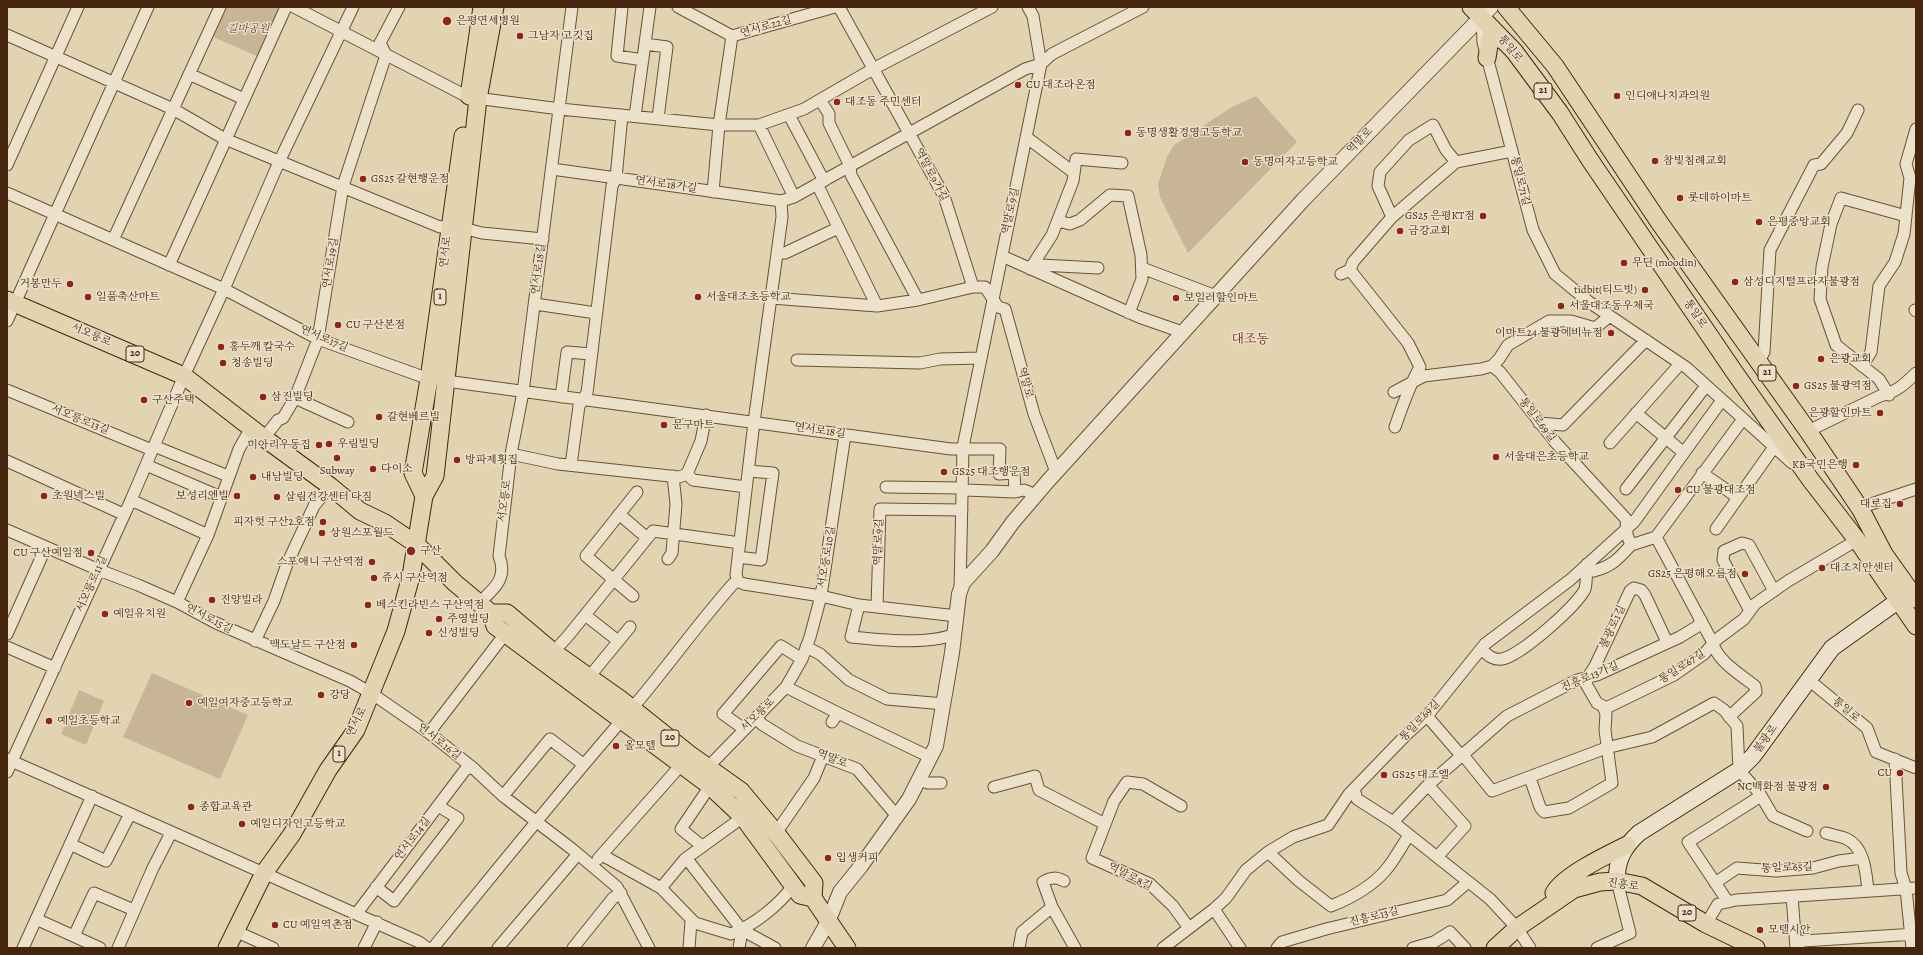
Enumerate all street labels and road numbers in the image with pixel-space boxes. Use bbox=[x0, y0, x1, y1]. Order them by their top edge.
street label: 연서로22길 bbox=[739, 13, 793, 41]
street label: 통일로 bbox=[1495, 33, 1525, 65]
road number: 21 bbox=[1534, 83, 1552, 99]
street label: 역말로 bbox=[1344, 125, 1376, 157]
street label: 역말로9가길 bbox=[912, 146, 950, 204]
street label: 통일로71길 bbox=[1507, 155, 1533, 207]
street label: 연서로18가길 bbox=[634, 174, 698, 196]
street label: 역말로9길 bbox=[1000, 186, 1022, 236]
street label: 연서로 bbox=[438, 235, 454, 269]
street label: 연서로19길 bbox=[320, 237, 342, 289]
street label: 연서로18길 bbox=[529, 243, 549, 295]
road number: 1 bbox=[434, 289, 446, 305]
street label: 통일로 bbox=[1681, 297, 1709, 331]
street label: 서오릉로 bbox=[69, 321, 113, 349]
street label: 연서로17길 bbox=[298, 323, 350, 355]
road number: 20 bbox=[126, 346, 144, 362]
road number: 21 bbox=[1758, 365, 1776, 381]
street label: 역말로 bbox=[1014, 366, 1036, 400]
street label: 통일로69길 bbox=[1516, 395, 1558, 445]
street label: 서오릉로13길 bbox=[49, 402, 111, 438]
street label: 연서로18길 bbox=[794, 421, 846, 441]
street label: 서오릉로 bbox=[496, 479, 514, 523]
street label: 역말로9길 bbox=[872, 518, 886, 566]
street label: 서오릉로10길 bbox=[816, 525, 838, 589]
street label: 서오릉로11길 bbox=[74, 554, 110, 614]
street label: 연서로15길 bbox=[183, 602, 235, 636]
street label: 불광로1길 bbox=[1597, 603, 1629, 651]
street label: 통일로67길 bbox=[1657, 647, 1707, 687]
street label: 진흥로13가길 bbox=[1559, 659, 1621, 695]
street label: 서오릉로 bbox=[738, 695, 778, 735]
street label: 통일로 bbox=[1830, 695, 1862, 725]
street label: 통일로69길 bbox=[1397, 697, 1443, 745]
street label: 연서로 bbox=[344, 705, 370, 739]
street label: 연서로16길 bbox=[415, 721, 463, 763]
street label: 불광로 bbox=[1751, 722, 1781, 756]
road number: 20 bbox=[661, 730, 679, 746]
road number: 1 bbox=[333, 746, 345, 762]
street label: 역말로 bbox=[815, 747, 849, 771]
street label: 연서로14길 bbox=[392, 815, 434, 863]
street label: 역말로8길 bbox=[1106, 860, 1154, 894]
street label: 통일로65길 bbox=[1761, 860, 1813, 876]
street label: 진흥로 bbox=[1606, 876, 1640, 894]
street label: 진흥로13길 bbox=[1348, 904, 1400, 930]
road number: 20 bbox=[1678, 905, 1696, 921]

